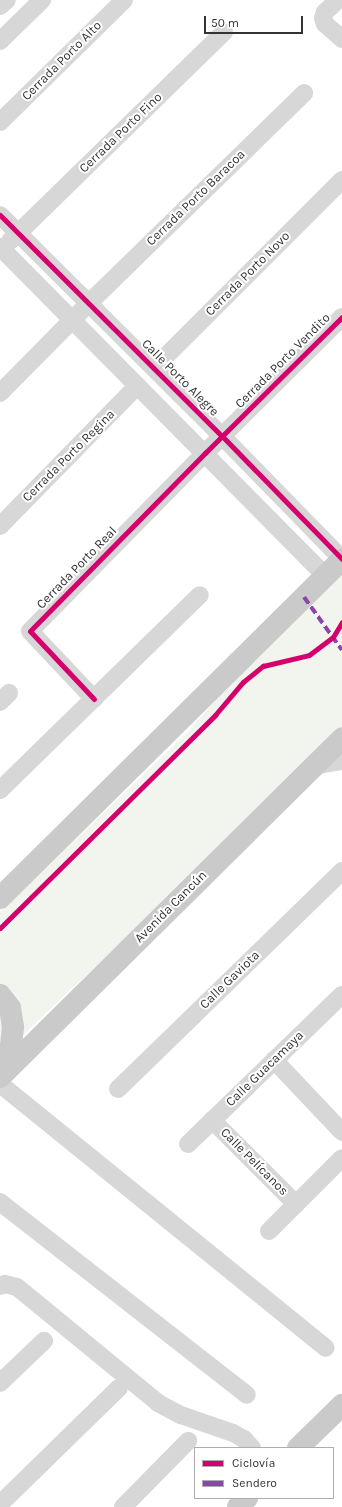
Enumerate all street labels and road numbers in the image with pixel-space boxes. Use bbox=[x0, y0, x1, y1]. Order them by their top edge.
street label: Cerrada Porto Alto bbox=[19, 18, 105, 104]
street label: Cerrada Porto Fino bbox=[76, 90, 166, 176]
street label: Cerrada Porto Baracoa bbox=[143, 147, 249, 249]
street label: Cerrada Porto Novo bbox=[203, 229, 293, 319]
street label: Cerrada Porto Vendito bbox=[232, 310, 334, 412]
street label: Calle Porto Alegre bbox=[138, 336, 222, 420]
street label: Cerrada Porto Regina bbox=[20, 407, 118, 505]
street label: Cerrada Porto Real bbox=[34, 523, 120, 613]
street label: Avenida Cancún bbox=[132, 868, 210, 946]
street label: Calle Gaviota bbox=[197, 948, 263, 1012]
street label: Calle Guacamaya bbox=[223, 1028, 307, 1110]
street label: Calle Pelícanos bbox=[217, 1125, 291, 1199]

